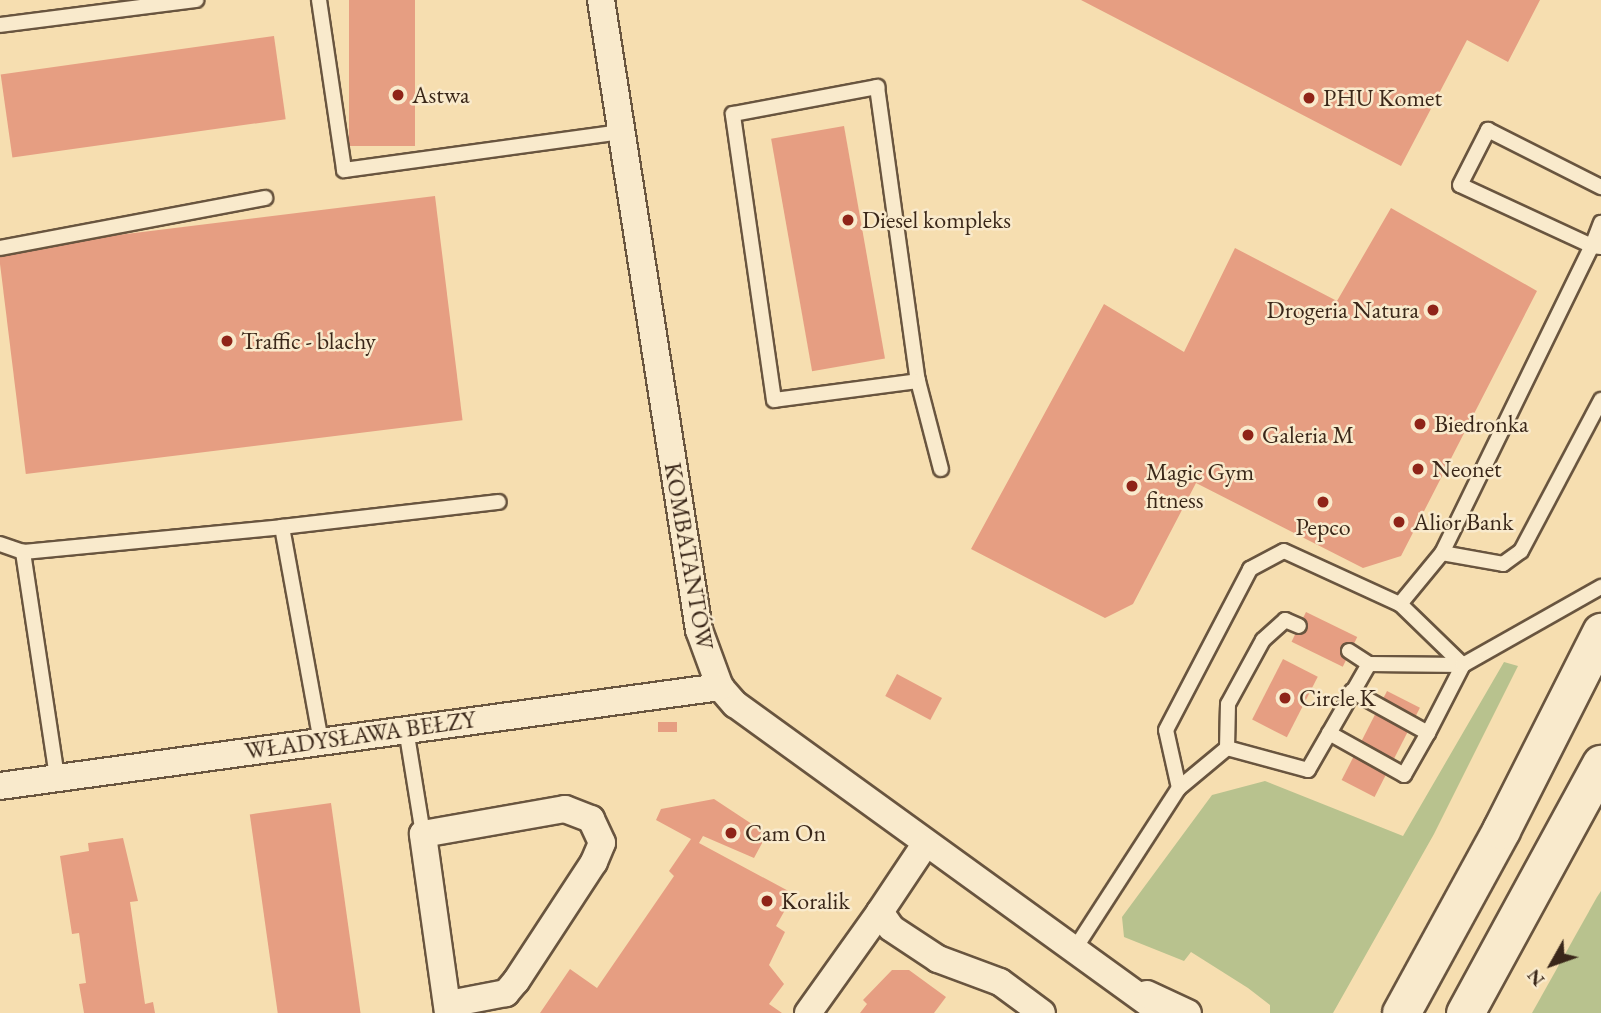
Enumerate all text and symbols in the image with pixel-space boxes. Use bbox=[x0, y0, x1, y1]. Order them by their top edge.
place label: Astwa bbox=[412, 81, 470, 109]
place label: PHU Komet bbox=[1323, 84, 1442, 112]
marker: Astwa bbox=[390, 87, 406, 103]
marker: PHU Komet bbox=[1301, 90, 1317, 106]
place label: Diesel kompleks bbox=[862, 206, 1011, 234]
marker: Diesel kompleks bbox=[840, 212, 856, 228]
place label: Drogeria Natura bbox=[1267, 296, 1419, 324]
marker: Drogeria Natura bbox=[1425, 302, 1441, 318]
place label: Traffic - blachy bbox=[241, 327, 376, 355]
marker: Traffic - blachy bbox=[219, 333, 235, 349]
place label: Biedronka bbox=[1434, 410, 1529, 438]
marker: Biedronka bbox=[1412, 416, 1428, 432]
place label: Galeria M bbox=[1262, 421, 1354, 449]
marker: Galeria M bbox=[1240, 427, 1256, 443]
place label: Neonet bbox=[1432, 455, 1502, 483]
place label: Magic Gym fitness bbox=[1146, 458, 1254, 514]
street label: KOMBATANTÓW bbox=[658, 460, 720, 652]
marker: Neonet bbox=[1410, 461, 1426, 477]
marker: Magic Gym fitness bbox=[1124, 478, 1140, 494]
marker: Pepco bbox=[1315, 494, 1331, 510]
place label: Alior Bank bbox=[1413, 508, 1514, 536]
place label: Pepco bbox=[1295, 513, 1351, 541]
marker: Alior Bank bbox=[1391, 514, 1407, 530]
place label: Circle K bbox=[1299, 684, 1376, 712]
marker: Circle K bbox=[1277, 690, 1293, 706]
street label: WŁADYSŁAWA BEŁZY bbox=[243, 705, 477, 765]
place label: Cam On bbox=[745, 819, 826, 847]
marker: Cam On bbox=[723, 825, 739, 841]
place label: Koralik bbox=[781, 887, 850, 915]
marker: Koralik bbox=[759, 893, 775, 909]
north arrow bbox=[1517, 929, 1587, 999]
text: N bbox=[1521, 964, 1550, 992]

